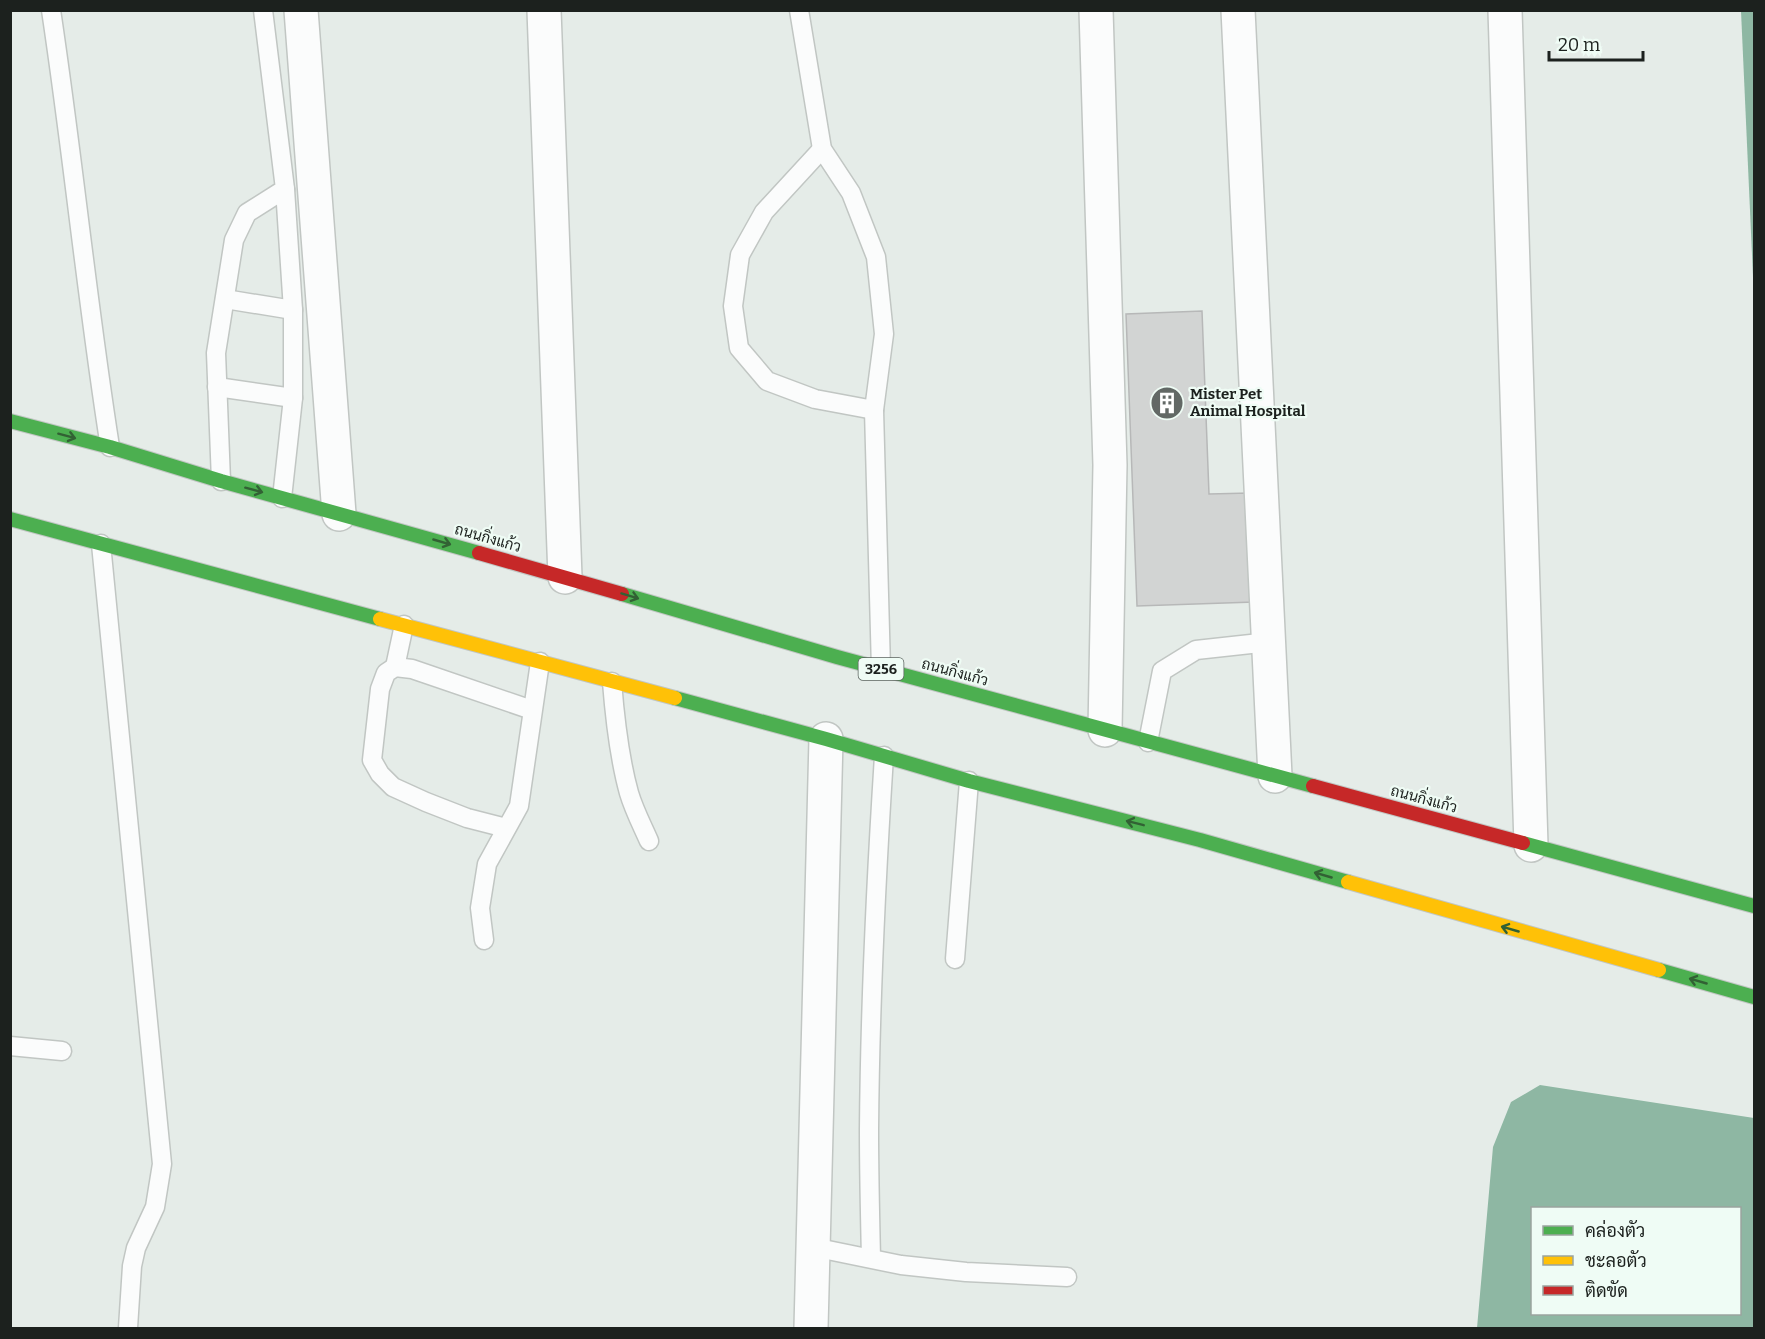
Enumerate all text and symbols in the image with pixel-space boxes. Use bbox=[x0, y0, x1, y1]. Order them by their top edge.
scale bar bbox=[1549, 24, 1644, 62]
text: 20 m bbox=[1558, 34, 1600, 56]
building icon: Mister Pet Animal Hospital bbox=[1149, 385, 1185, 421]
place label: Mister Pet Animal Hospital bbox=[1190, 385, 1306, 420]
one-way arrow bbox=[57, 430, 76, 442]
one-way arrow bbox=[244, 485, 263, 496]
street label: ถนนกิ่งแก้ว bbox=[453, 515, 525, 556]
one-way arrow bbox=[432, 537, 451, 549]
one-way arrow bbox=[620, 591, 639, 602]
street label: ถนนกิ่งแก้ว bbox=[920, 649, 992, 690]
road number: 3256 bbox=[858, 658, 904, 680]
street label: ถนนกิ่งแก้ว bbox=[1389, 776, 1461, 817]
one-way arrow bbox=[1126, 817, 1145, 829]
one-way arrow bbox=[1314, 869, 1333, 880]
one-way arrow bbox=[1501, 922, 1520, 934]
one-way arrow bbox=[1689, 975, 1708, 986]
legend bbox=[1531, 1207, 1741, 1315]
text: คล่องตัว bbox=[1585, 1219, 1645, 1242]
text: ชะลอตัว bbox=[1585, 1250, 1647, 1272]
text: ติดขัด bbox=[1585, 1280, 1628, 1302]

